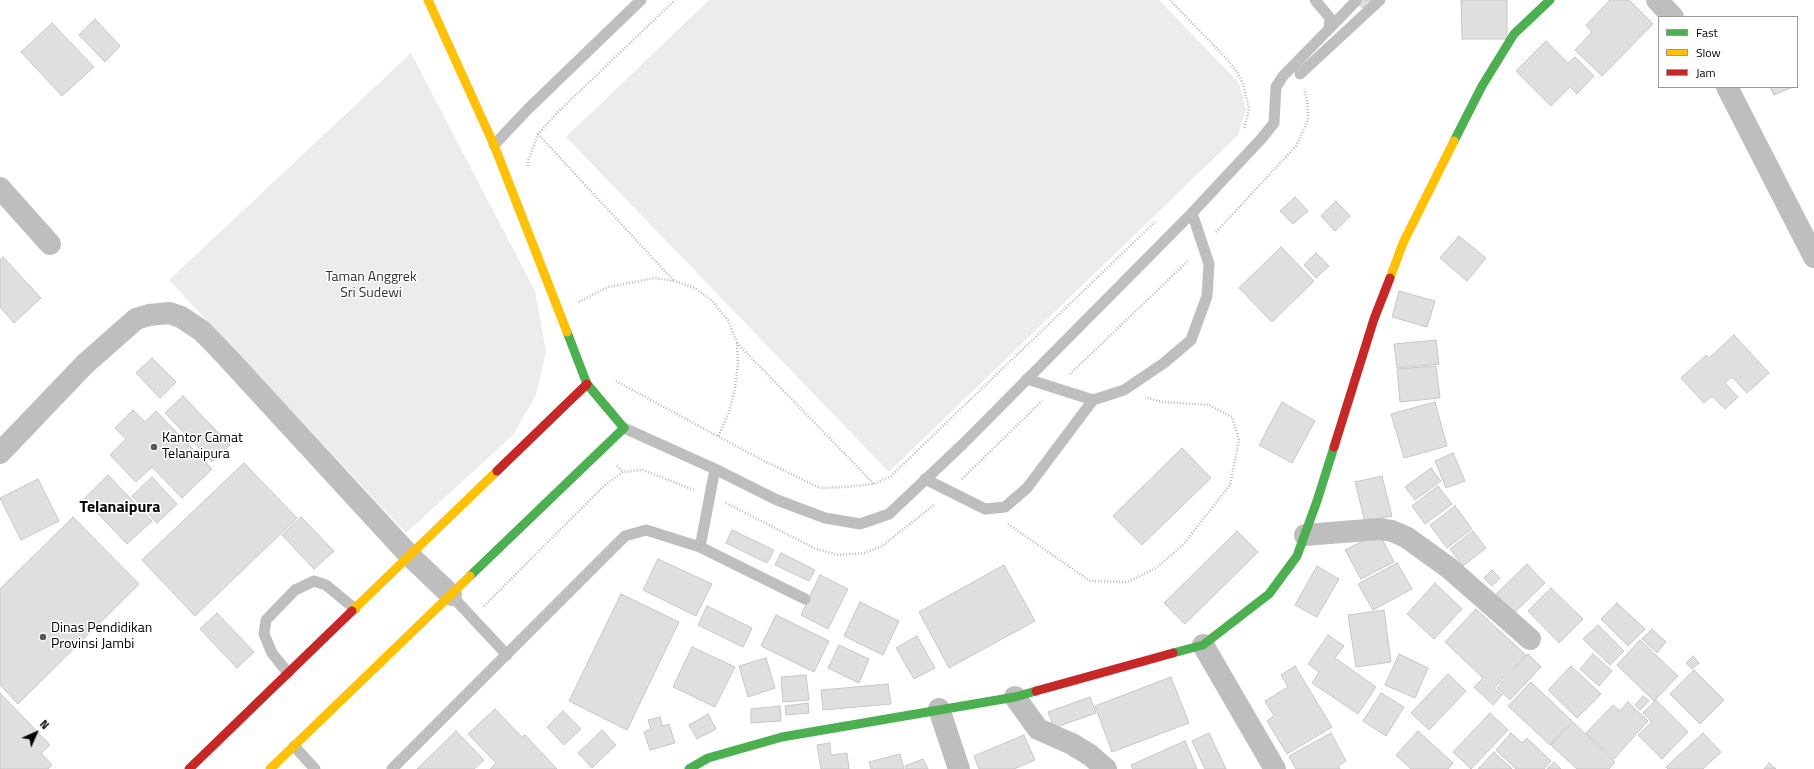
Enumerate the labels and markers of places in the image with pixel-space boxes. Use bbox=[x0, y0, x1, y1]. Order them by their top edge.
place label: Kantor Camat Telanaipura bbox=[162, 431, 243, 464]
marker: Kantor Camat Telanaipura bbox=[149, 442, 159, 452]
place label: Dinas Pendidikan Provinsi Jambi bbox=[51, 621, 152, 654]
marker: Dinas Pendidikan Provinsi Jambi bbox=[38, 632, 48, 642]

